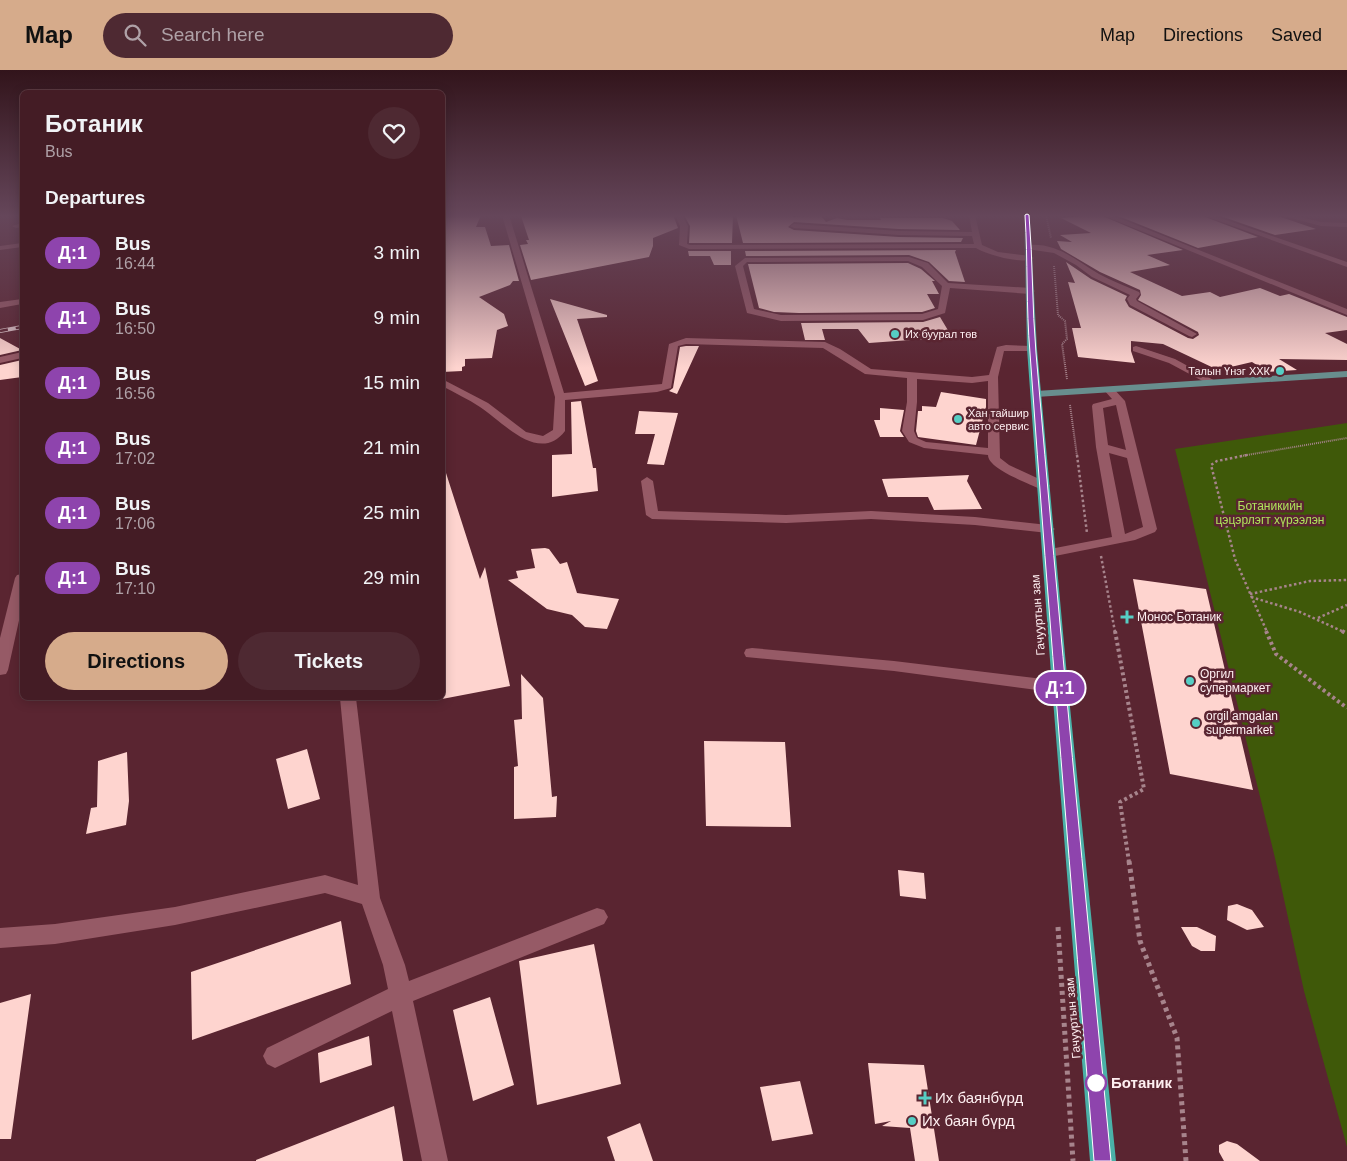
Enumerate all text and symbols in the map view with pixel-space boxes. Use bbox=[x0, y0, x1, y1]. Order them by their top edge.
search box bbox=[103, 13, 453, 58]
text: Map bbox=[25, 21, 73, 48]
icon: search bbox=[121, 21, 149, 49]
text: Search here bbox=[161, 24, 265, 45]
text: Map bbox=[1100, 25, 1135, 45]
text: Directions bbox=[1163, 25, 1243, 45]
text: Saved bbox=[1271, 25, 1322, 45]
button: heart bbox=[368, 107, 420, 159]
text: Ботаник bbox=[45, 110, 143, 137]
text: Bus bbox=[45, 143, 73, 160]
text: Departures bbox=[45, 187, 145, 208]
text: Bus bbox=[115, 233, 151, 254]
text: 3 min bbox=[374, 242, 420, 263]
text: Д:1 bbox=[58, 243, 87, 263]
text: 16:44 bbox=[115, 255, 155, 272]
text: Bus bbox=[115, 298, 151, 319]
text: 9 min bbox=[374, 307, 420, 328]
text: Д:1 bbox=[58, 308, 87, 328]
text: 16:50 bbox=[115, 320, 155, 337]
marker: Их буурал төв bbox=[889, 328, 901, 340]
place label: Их буурал төв bbox=[905, 328, 977, 340]
text: Bus bbox=[115, 363, 151, 384]
place label: Талын Үнэг ХХК bbox=[1188, 365, 1271, 377]
marker: Талын Үнэг ХХК bbox=[1274, 365, 1286, 377]
text: 15 min bbox=[363, 372, 420, 393]
text: Д:1 bbox=[58, 373, 87, 393]
text: 16:56 bbox=[115, 385, 155, 402]
place label: Хан тайшир авто сервис bbox=[968, 407, 1030, 432]
marker: Хан тайшир авто сервис bbox=[952, 413, 964, 425]
text: Bus bbox=[115, 428, 151, 449]
text: 21 min bbox=[363, 437, 420, 458]
text: Д:1 bbox=[58, 438, 87, 458]
text: 17:02 bbox=[115, 450, 155, 467]
text: Bus bbox=[115, 493, 151, 514]
park label: Ботаникийн цэцэрлэгт хүрээлэн bbox=[1216, 499, 1325, 527]
text: 25 min bbox=[363, 502, 420, 523]
text: Д:1 bbox=[58, 503, 87, 523]
text: 17:06 bbox=[115, 515, 155, 532]
text: Bus bbox=[115, 558, 151, 579]
text: 29 min bbox=[363, 567, 420, 588]
text: Д:1 bbox=[58, 568, 87, 588]
street label: Гачууртын зам bbox=[1028, 574, 1048, 656]
text: 17:10 bbox=[115, 580, 155, 597]
place label: Монос Ботаник bbox=[1137, 610, 1222, 624]
marker: Монос Ботаник bbox=[1121, 611, 1133, 623]
button: Directions bbox=[45, 632, 228, 690]
button: Tickets bbox=[238, 632, 420, 690]
place label: Оргил супермаркет bbox=[1200, 667, 1271, 695]
line badge: Д:1 bbox=[1031, 672, 1089, 704]
marker: Оргил супермаркет bbox=[1184, 675, 1196, 687]
text: Д:1 bbox=[1046, 678, 1074, 698]
place label: orgil amgalan supermarket bbox=[1206, 709, 1278, 737]
marker: orgil amgalan supermarket bbox=[1190, 717, 1202, 729]
street label: Гачууртын зам bbox=[1062, 977, 1084, 1059]
marker: Ботаник bbox=[1085, 1072, 1107, 1094]
place label: Ботаник bbox=[1111, 1074, 1173, 1091]
place label: Их баянбүрд bbox=[935, 1089, 1024, 1106]
marker: Их баянбүрд bbox=[919, 1092, 931, 1104]
place label: Их баян бүрд bbox=[922, 1112, 1015, 1129]
marker: Их баян бүрд bbox=[906, 1115, 918, 1127]

